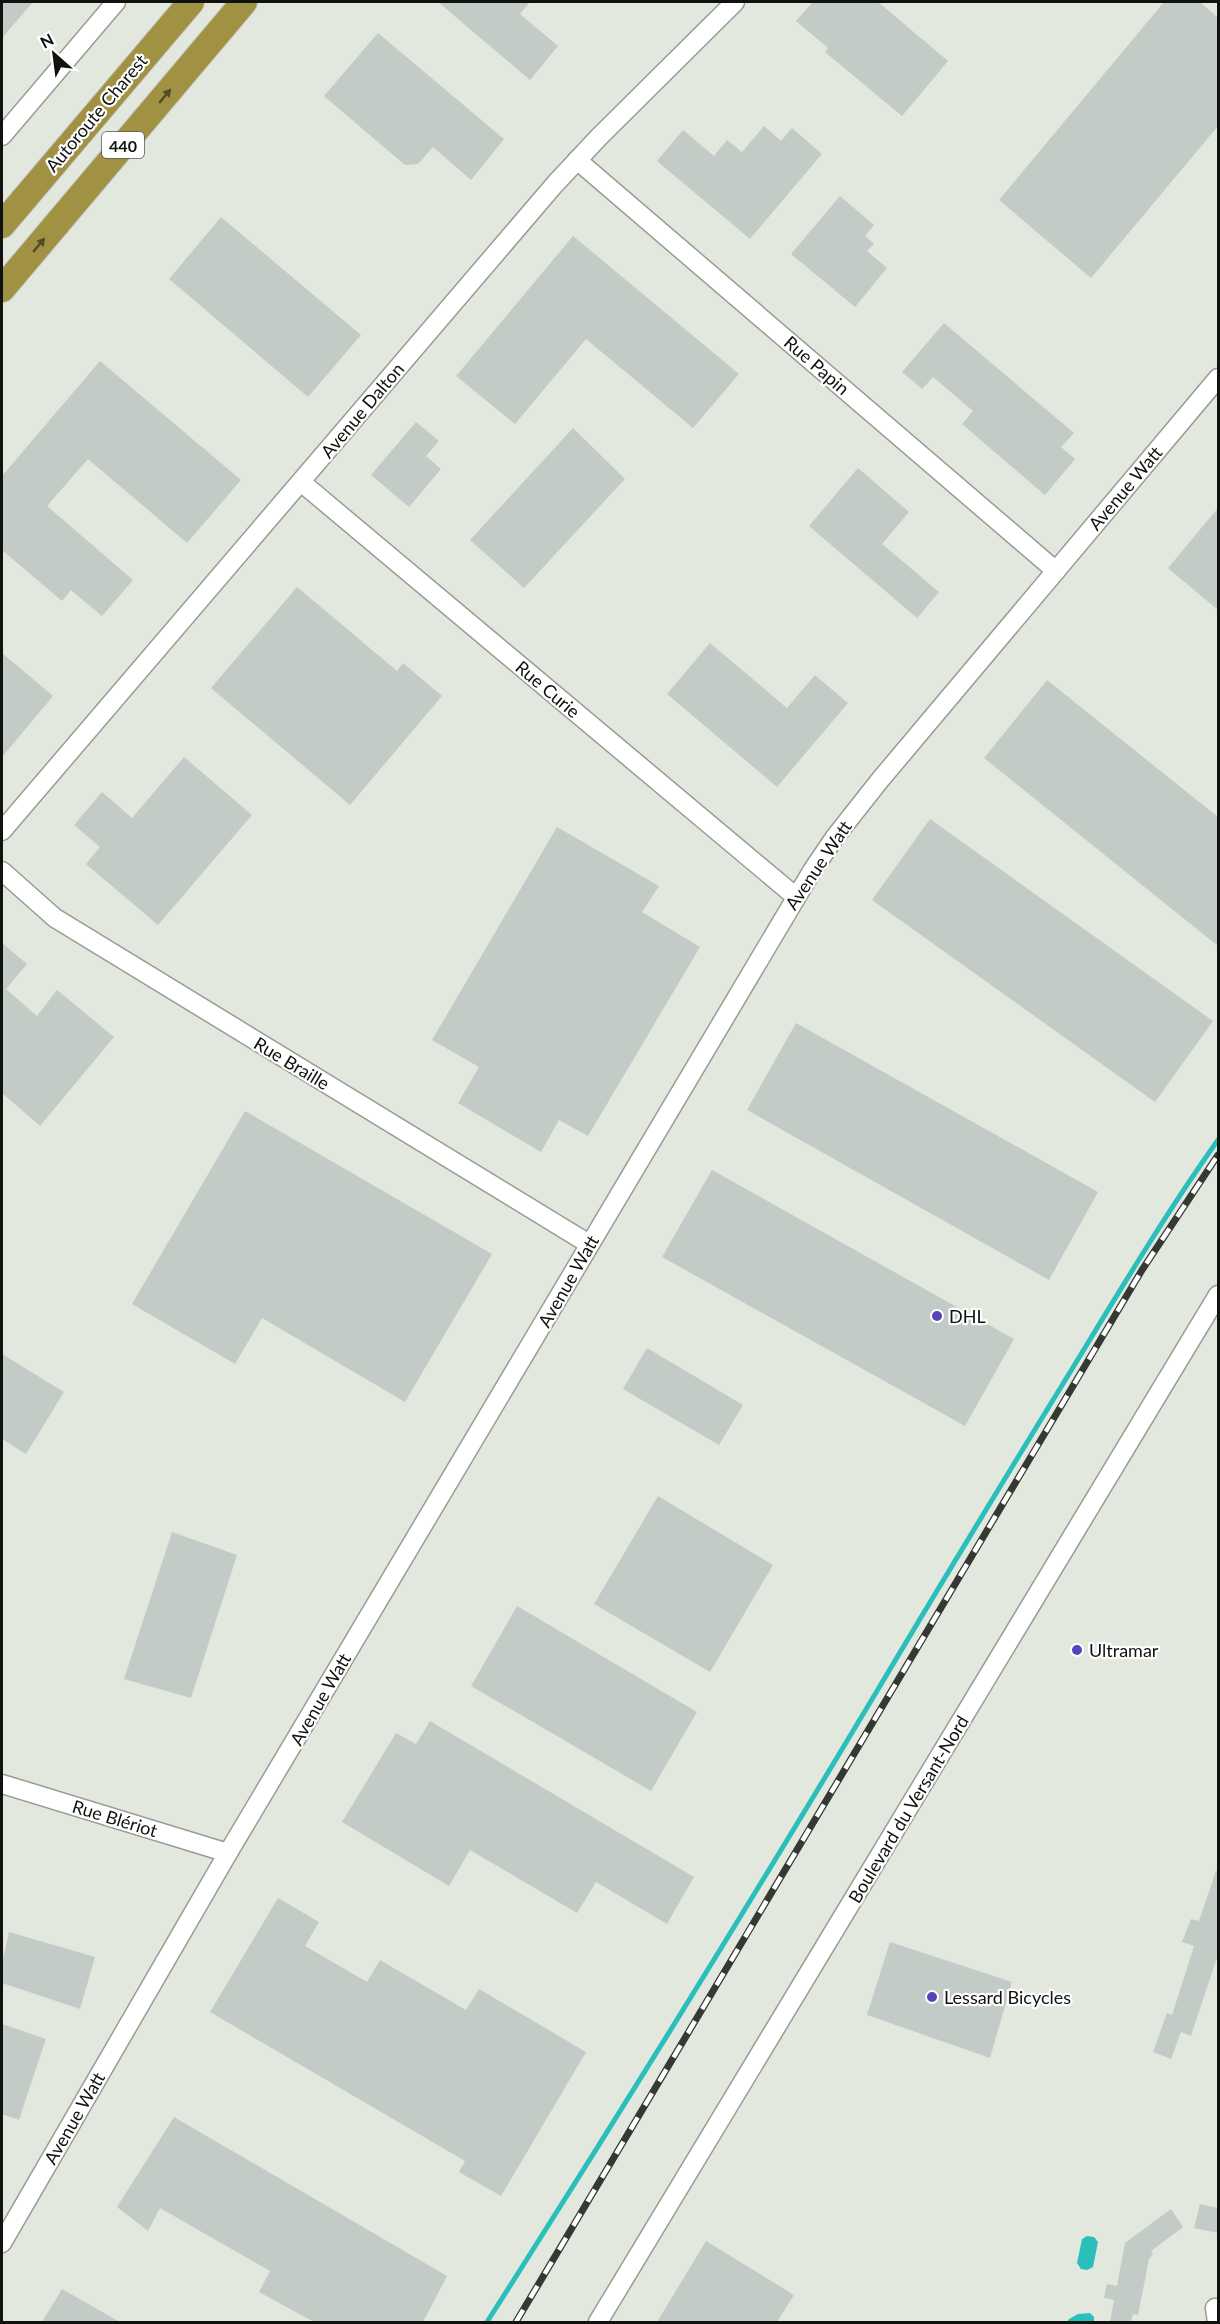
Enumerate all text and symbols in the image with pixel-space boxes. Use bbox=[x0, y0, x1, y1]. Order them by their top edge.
north arrow bbox=[24, 24, 84, 84]
text: N bbox=[37, 29, 57, 52]
street label: Autoroute Charest bbox=[40, 49, 152, 176]
one-way arrow bbox=[158, 89, 171, 104]
road number: 440 bbox=[102, 132, 144, 158]
one-way arrow bbox=[32, 238, 45, 253]
street label: Rue Papin bbox=[780, 331, 854, 399]
street label: Avenue Dalton bbox=[316, 358, 408, 462]
street label: Avenue Watt bbox=[1084, 441, 1167, 534]
street label: Rue Curie bbox=[511, 656, 585, 722]
street label: Avenue Watt bbox=[780, 816, 856, 914]
street label: Rue Braille bbox=[250, 1032, 334, 1094]
street label: Avenue Watt bbox=[533, 1230, 604, 1331]
place label: DHL bbox=[949, 1305, 986, 1327]
marker: DHL bbox=[930, 1309, 944, 1323]
place label: Ultramar bbox=[1089, 1639, 1159, 1661]
marker: Ultramar bbox=[1070, 1643, 1084, 1657]
street label: Avenue Watt bbox=[285, 1648, 356, 1749]
street label: Boulevard du Versant-Nord bbox=[843, 1711, 973, 1907]
street label: Rue Blériot bbox=[70, 1795, 161, 1841]
place label: Lessard Bicycles bbox=[944, 1986, 1071, 2008]
marker: Lessard Bicycles bbox=[925, 1990, 939, 2004]
street label: Avenue Watt bbox=[39, 2067, 110, 2168]

